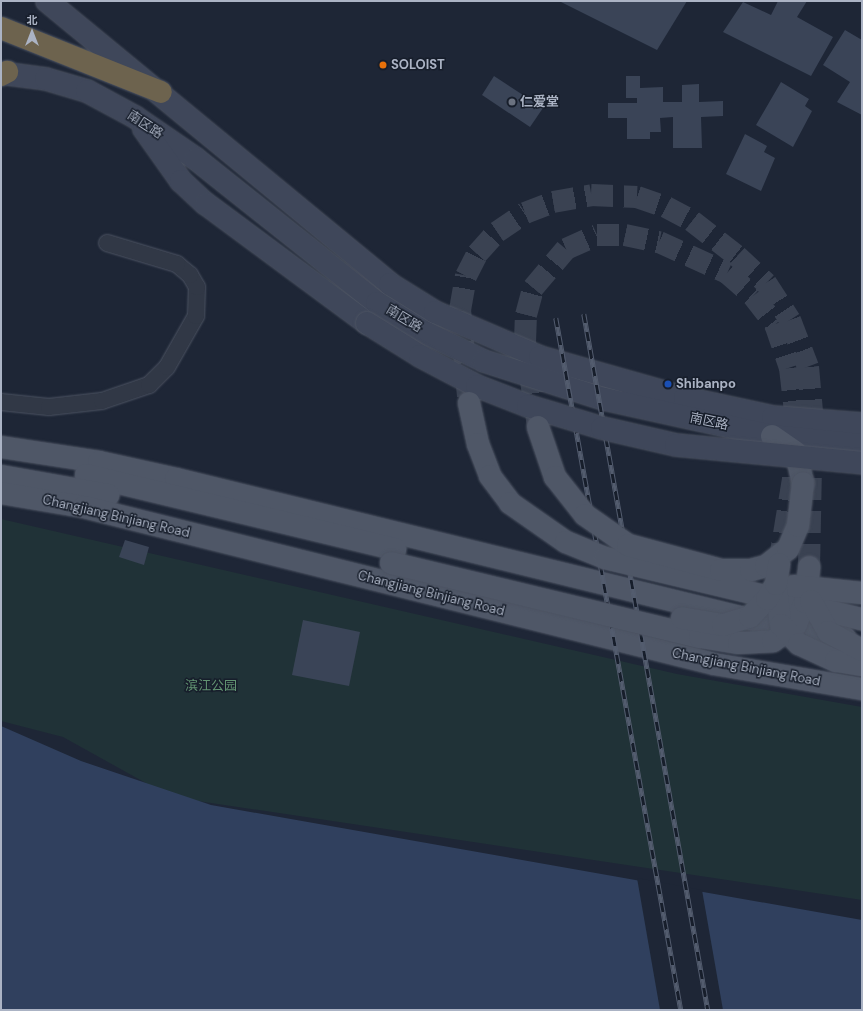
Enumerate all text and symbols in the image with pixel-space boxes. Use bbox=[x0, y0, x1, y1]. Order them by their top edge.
north arrow bbox=[12, 12, 52, 52]
text: 北 bbox=[27, 13, 38, 27]
place label: SOLOIST bbox=[391, 57, 445, 73]
marker: SOLOIST bbox=[378, 60, 388, 70]
place label: 仁爱堂 bbox=[520, 94, 559, 110]
marker: 仁爱堂 bbox=[507, 97, 517, 107]
street label: 南区路 bbox=[124, 108, 166, 142]
street label: 南区路 bbox=[383, 302, 425, 336]
place label: Shibanpo bbox=[676, 376, 736, 392]
marker: Shibanpo bbox=[663, 379, 673, 389]
street label: 南区路 bbox=[688, 410, 730, 434]
street label: Changjiang Binjiang Road bbox=[41, 492, 191, 542]
street label: Changjiang Binjiang Road bbox=[356, 568, 506, 620]
street label: Changjiang Binjiang Road bbox=[671, 646, 821, 690]
park label: 滨江公园 bbox=[185, 678, 237, 694]

